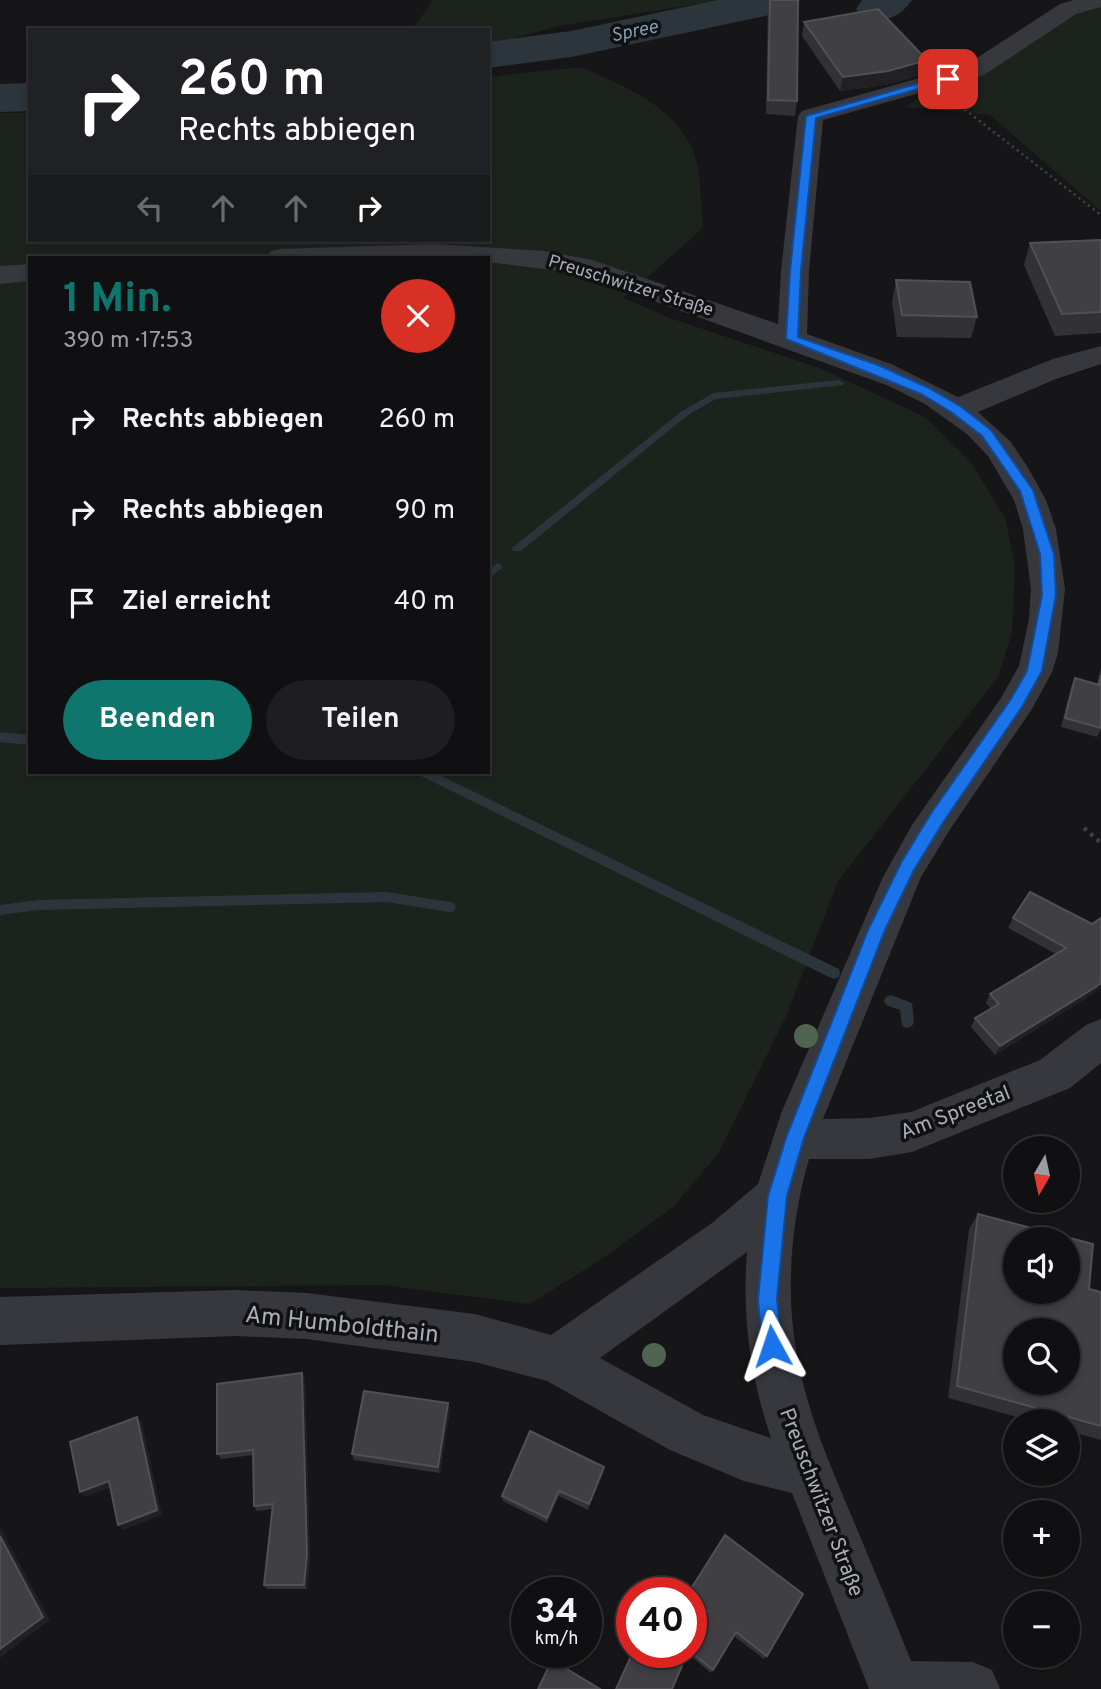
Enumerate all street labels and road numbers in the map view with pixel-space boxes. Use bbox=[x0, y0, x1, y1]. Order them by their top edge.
street label: Preuschwitzer Straße bbox=[545, 250, 716, 322]
street label: Am Spreetal bbox=[897, 1080, 1015, 1147]
street label: Am Humboldthain bbox=[243, 1301, 440, 1351]
street label: Preuschwitzer Straße bbox=[772, 1404, 869, 1601]

